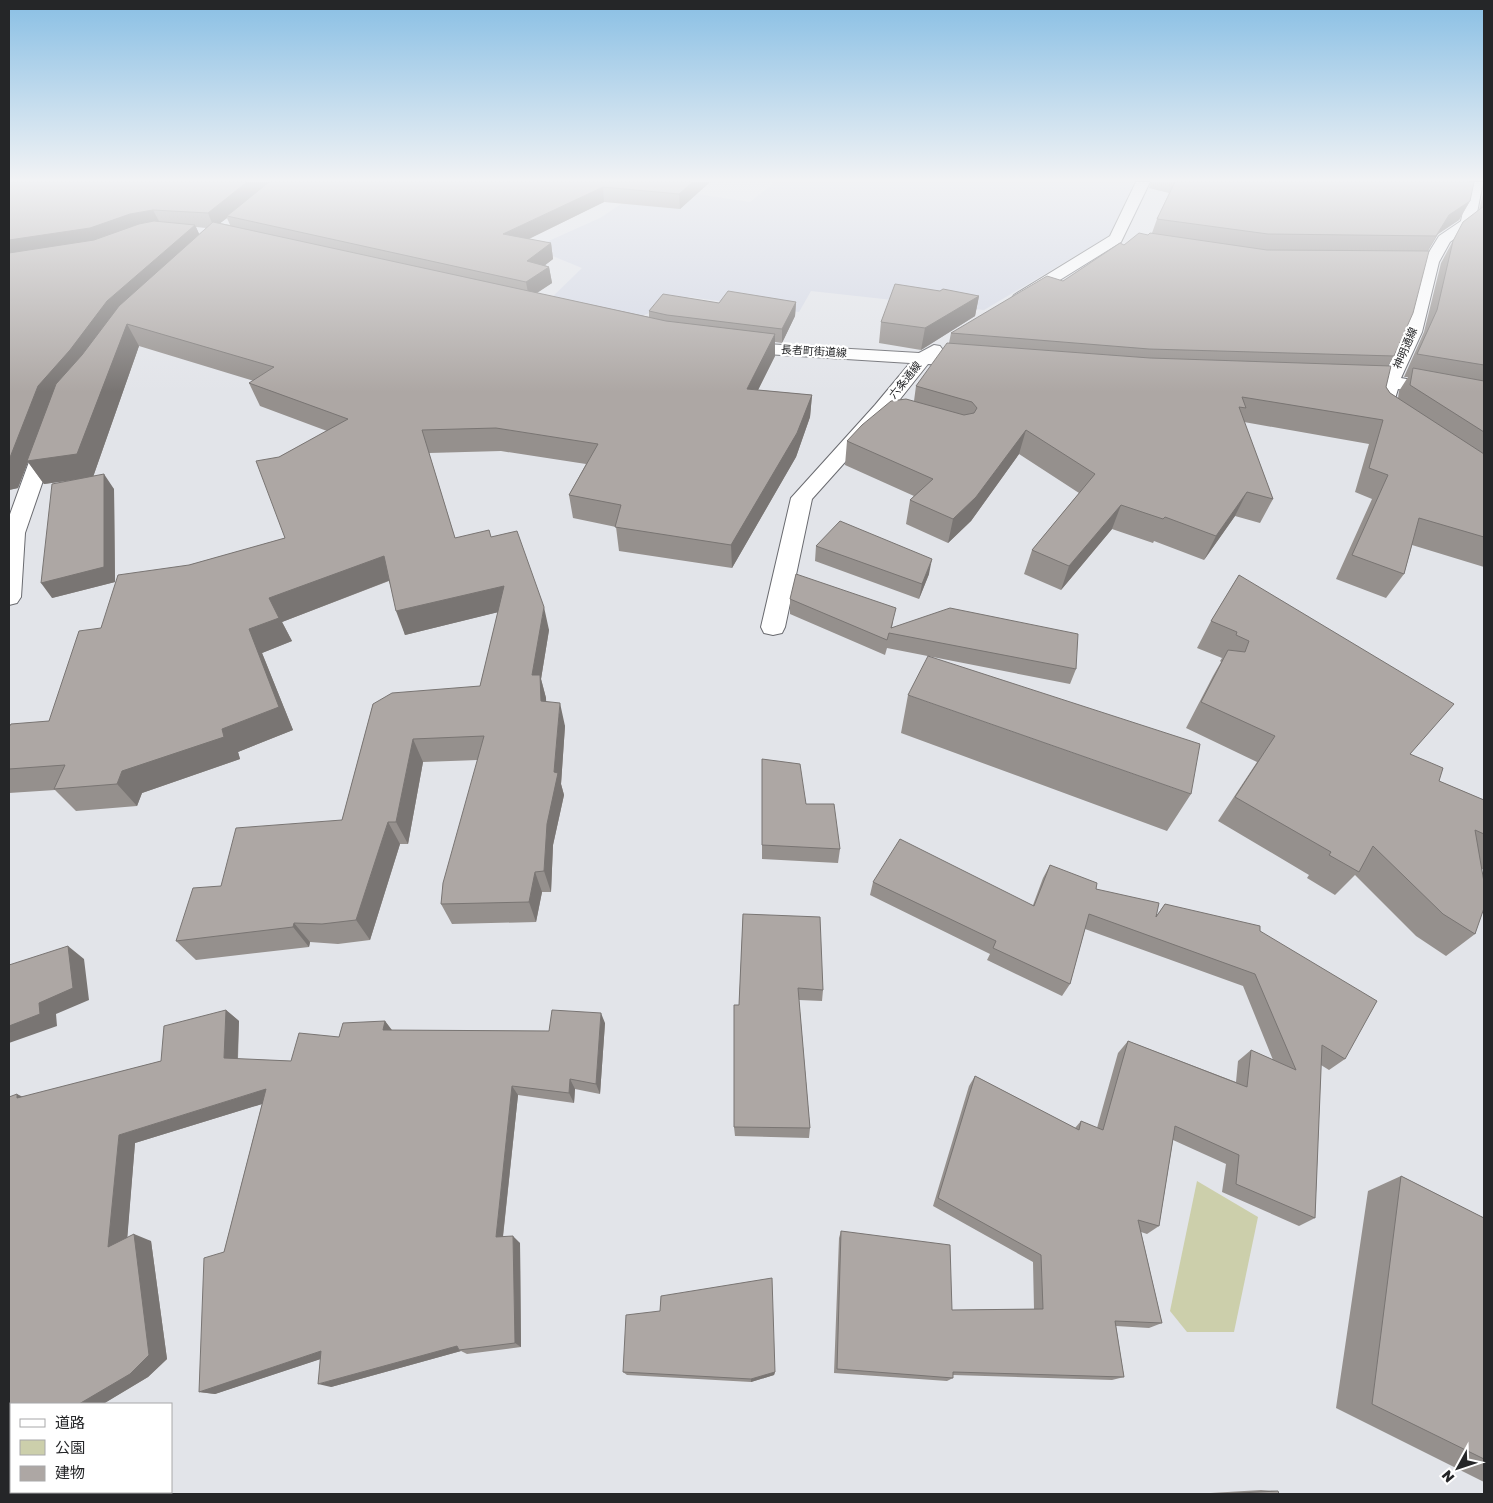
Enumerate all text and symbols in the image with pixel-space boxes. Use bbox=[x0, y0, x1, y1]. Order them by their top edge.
street label: 神明通線 bbox=[1390, 325, 1419, 371]
street label: 長者町街道線 bbox=[781, 342, 847, 359]
street label: 六条通線 bbox=[886, 358, 924, 401]
legend bbox=[10, 1403, 172, 1493]
text: 道路 bbox=[55, 1413, 85, 1431]
text: 公園 bbox=[55, 1438, 85, 1456]
north arrow bbox=[1433, 1443, 1483, 1493]
text: 建物 bbox=[55, 1463, 85, 1481]
text: N bbox=[1438, 1467, 1458, 1486]

